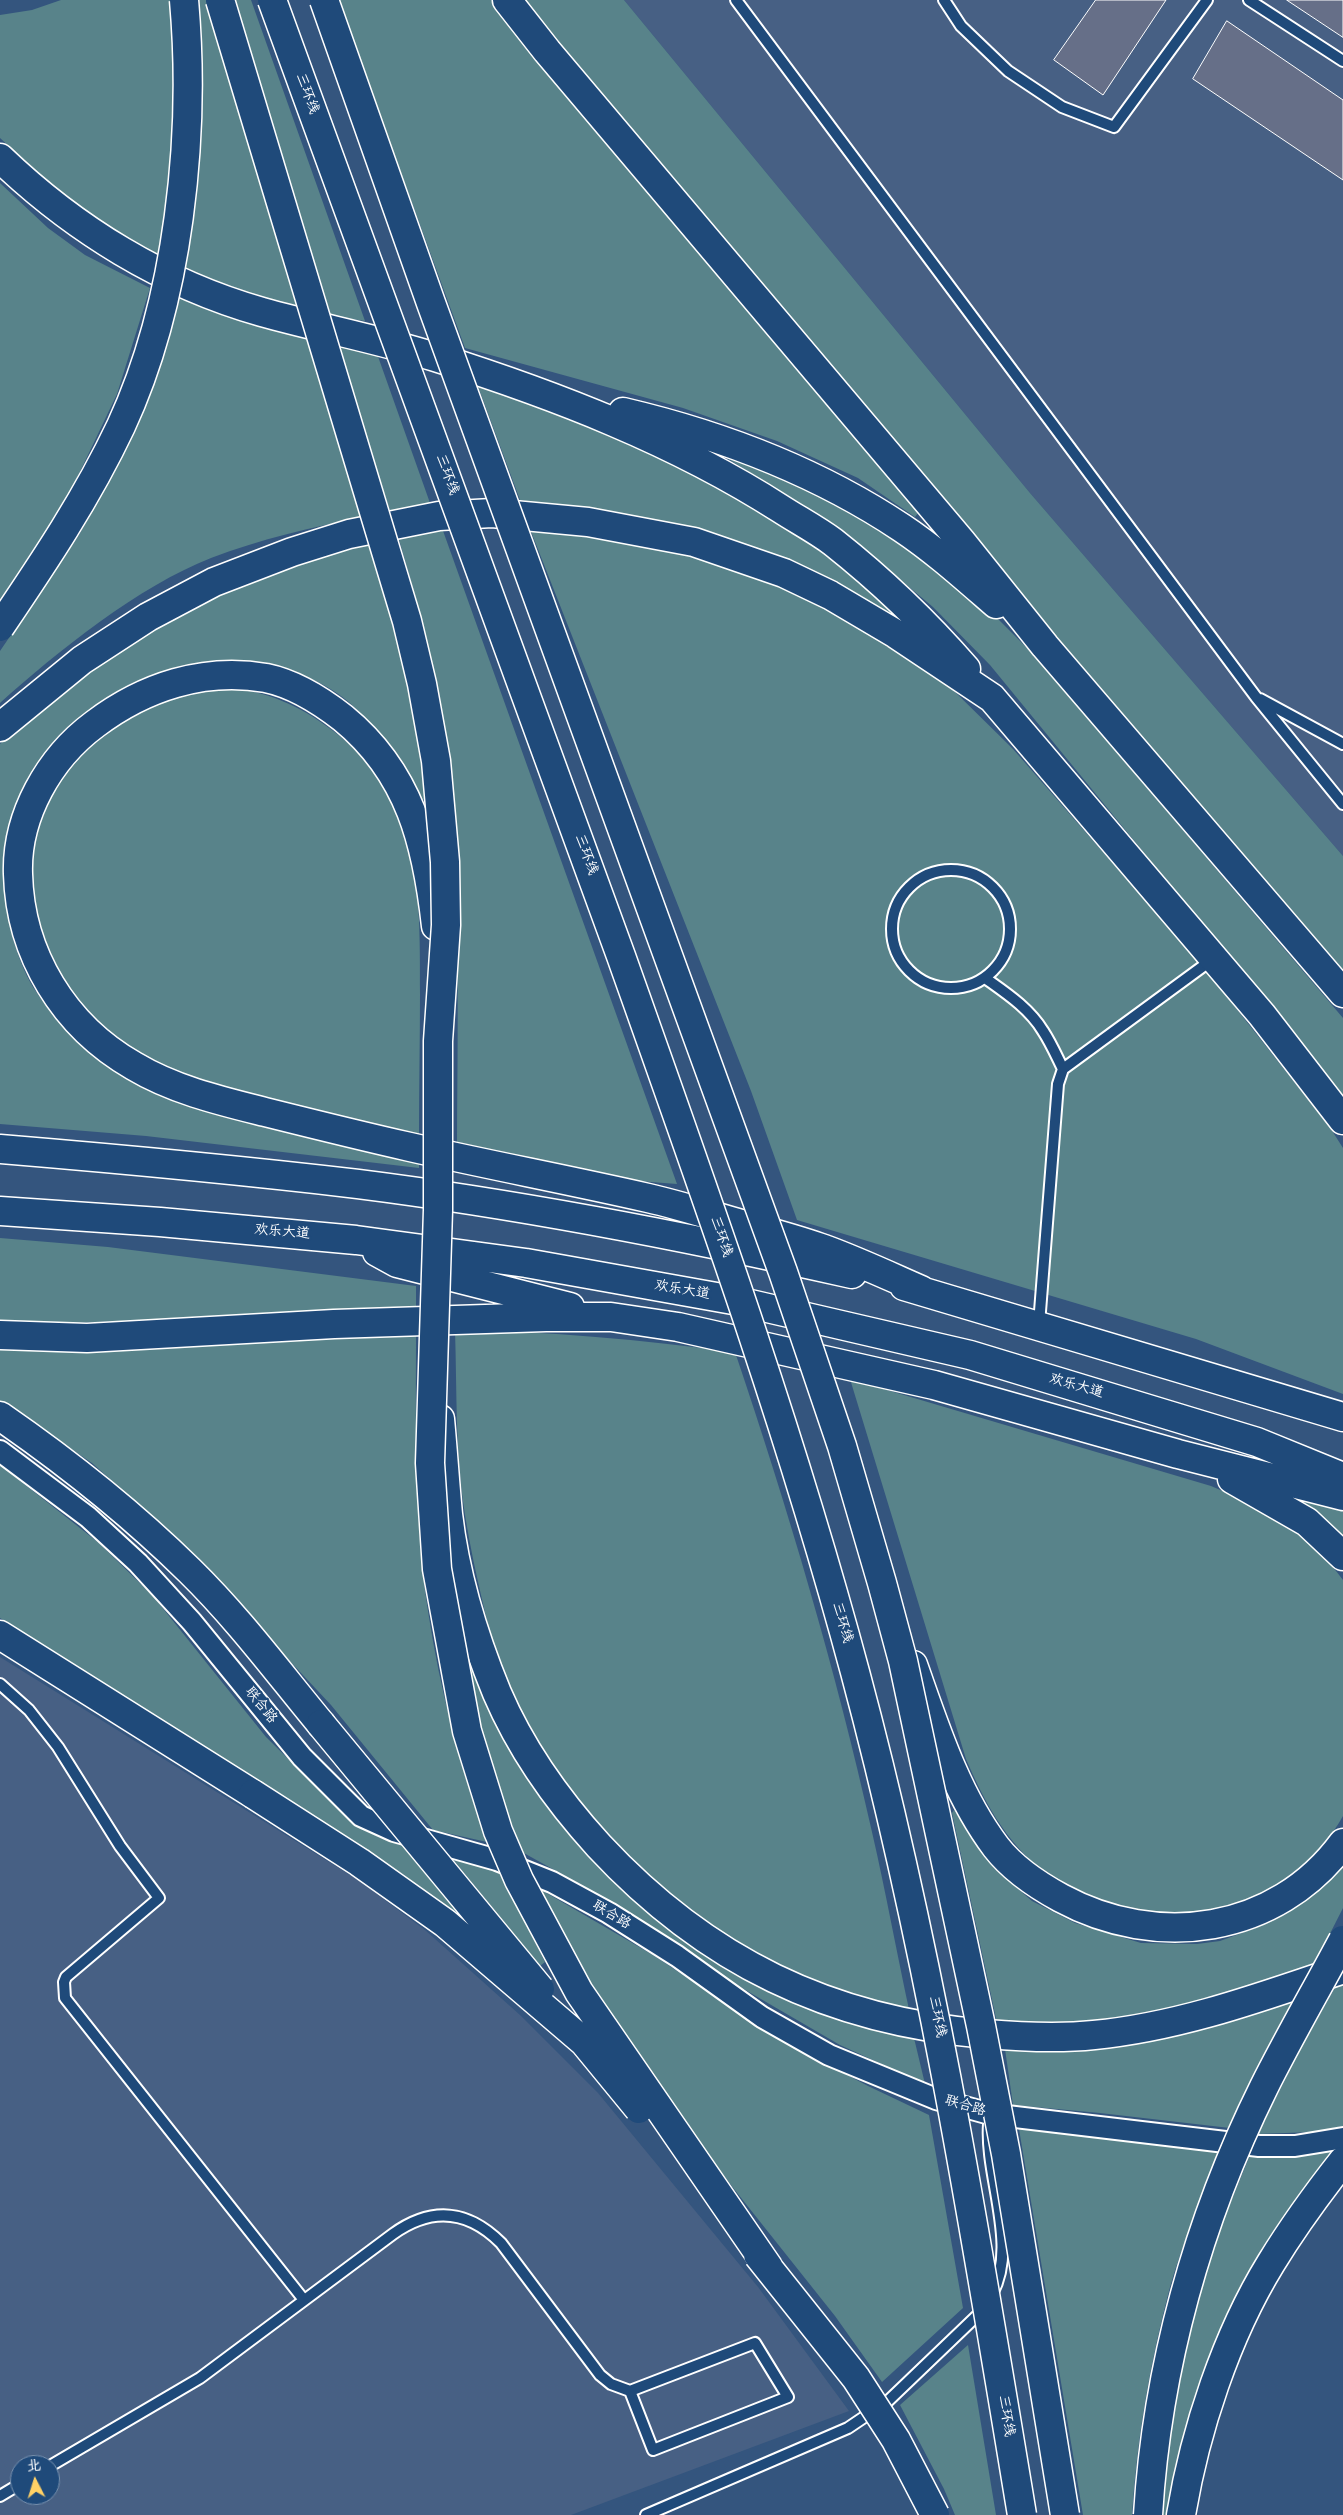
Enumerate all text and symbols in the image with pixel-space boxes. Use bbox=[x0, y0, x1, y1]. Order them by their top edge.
street label: 三环线 bbox=[291, 71, 321, 117]
street label: 三环线 bbox=[431, 452, 461, 498]
street label: 三环线 bbox=[570, 832, 600, 878]
street label: 三环线 bbox=[705, 1214, 735, 1260]
street label: 欢乐大道 bbox=[253, 1222, 311, 1244]
street label: 欢乐大道 bbox=[653, 1278, 711, 1304]
street label: 欢乐大道 bbox=[1047, 1371, 1105, 1403]
street label: 三环线 bbox=[827, 1600, 855, 1646]
street label: 联合路 bbox=[240, 1684, 280, 1728]
street label: 联合路 bbox=[589, 1898, 633, 1934]
street label: 三环线 bbox=[924, 1995, 948, 2039]
street label: 联合路 bbox=[942, 2093, 988, 2121]
street label: 三环线 bbox=[993, 2394, 1017, 2438]
text: 北 bbox=[26, 2454, 42, 2478]
north arrow bbox=[10, 2455, 60, 2505]

